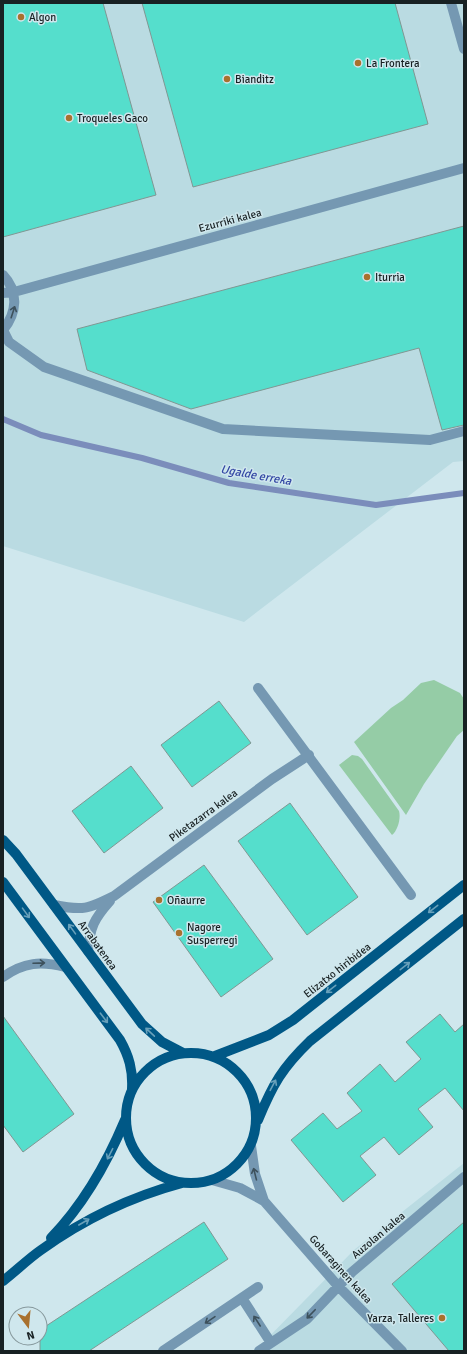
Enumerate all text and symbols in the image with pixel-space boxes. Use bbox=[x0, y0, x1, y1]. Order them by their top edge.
place label: Algon bbox=[29, 11, 56, 24]
marker: Algon bbox=[16, 12, 26, 22]
place label: La Frontera bbox=[366, 57, 420, 70]
marker: La Frontera bbox=[353, 58, 363, 68]
place label: Bianditz bbox=[235, 73, 274, 86]
marker: Bianditz bbox=[222, 74, 232, 84]
place label: Troqueles Gaco bbox=[77, 112, 148, 125]
marker: Troqueles Gaco bbox=[64, 113, 74, 123]
street label: Ezurriki kalea bbox=[197, 206, 263, 235]
place label: Iturria bbox=[375, 271, 405, 284]
marker: Iturria bbox=[362, 272, 372, 282]
one-way arrow bbox=[10, 306, 17, 319]
water label: Ugalde erreka bbox=[219, 462, 293, 489]
street label: Piketazarra kalea bbox=[167, 786, 240, 845]
place label: Oñaurre bbox=[167, 894, 205, 907]
marker: Oñaurre bbox=[154, 895, 164, 905]
one-way arrow bbox=[428, 905, 439, 913]
one-way arrow bbox=[22, 908, 30, 919]
street label: Arrabatenea bbox=[75, 918, 120, 973]
place label: Nagore Susperregi bbox=[187, 921, 237, 947]
one-way arrow bbox=[68, 923, 76, 934]
marker: Nagore Susperregi bbox=[174, 928, 184, 938]
street label: Elizatxo hiribidea bbox=[301, 940, 374, 1001]
one-way arrow bbox=[32, 959, 45, 966]
one-way arrow bbox=[399, 962, 410, 971]
one-way arrow bbox=[326, 985, 337, 994]
one-way arrow bbox=[99, 1012, 108, 1023]
one-way arrow bbox=[145, 1027, 155, 1037]
one-way arrow bbox=[270, 1079, 278, 1091]
one-way arrow bbox=[106, 1148, 113, 1160]
one-way arrow bbox=[251, 1168, 258, 1181]
street label: Auzolan kalea bbox=[349, 1209, 408, 1261]
one-way arrow bbox=[77, 1218, 89, 1226]
street label: Gobaraginen kalea bbox=[306, 1232, 375, 1307]
north arrow bbox=[8, 1306, 48, 1346]
one-way arrow bbox=[306, 1309, 316, 1319]
place label: Yarza, Talleres bbox=[367, 1312, 434, 1325]
marker: Yarza, Talleres bbox=[437, 1313, 447, 1323]
one-way arrow bbox=[252, 1315, 261, 1326]
one-way arrow bbox=[204, 1316, 216, 1324]
text: N bbox=[25, 1328, 36, 1342]

